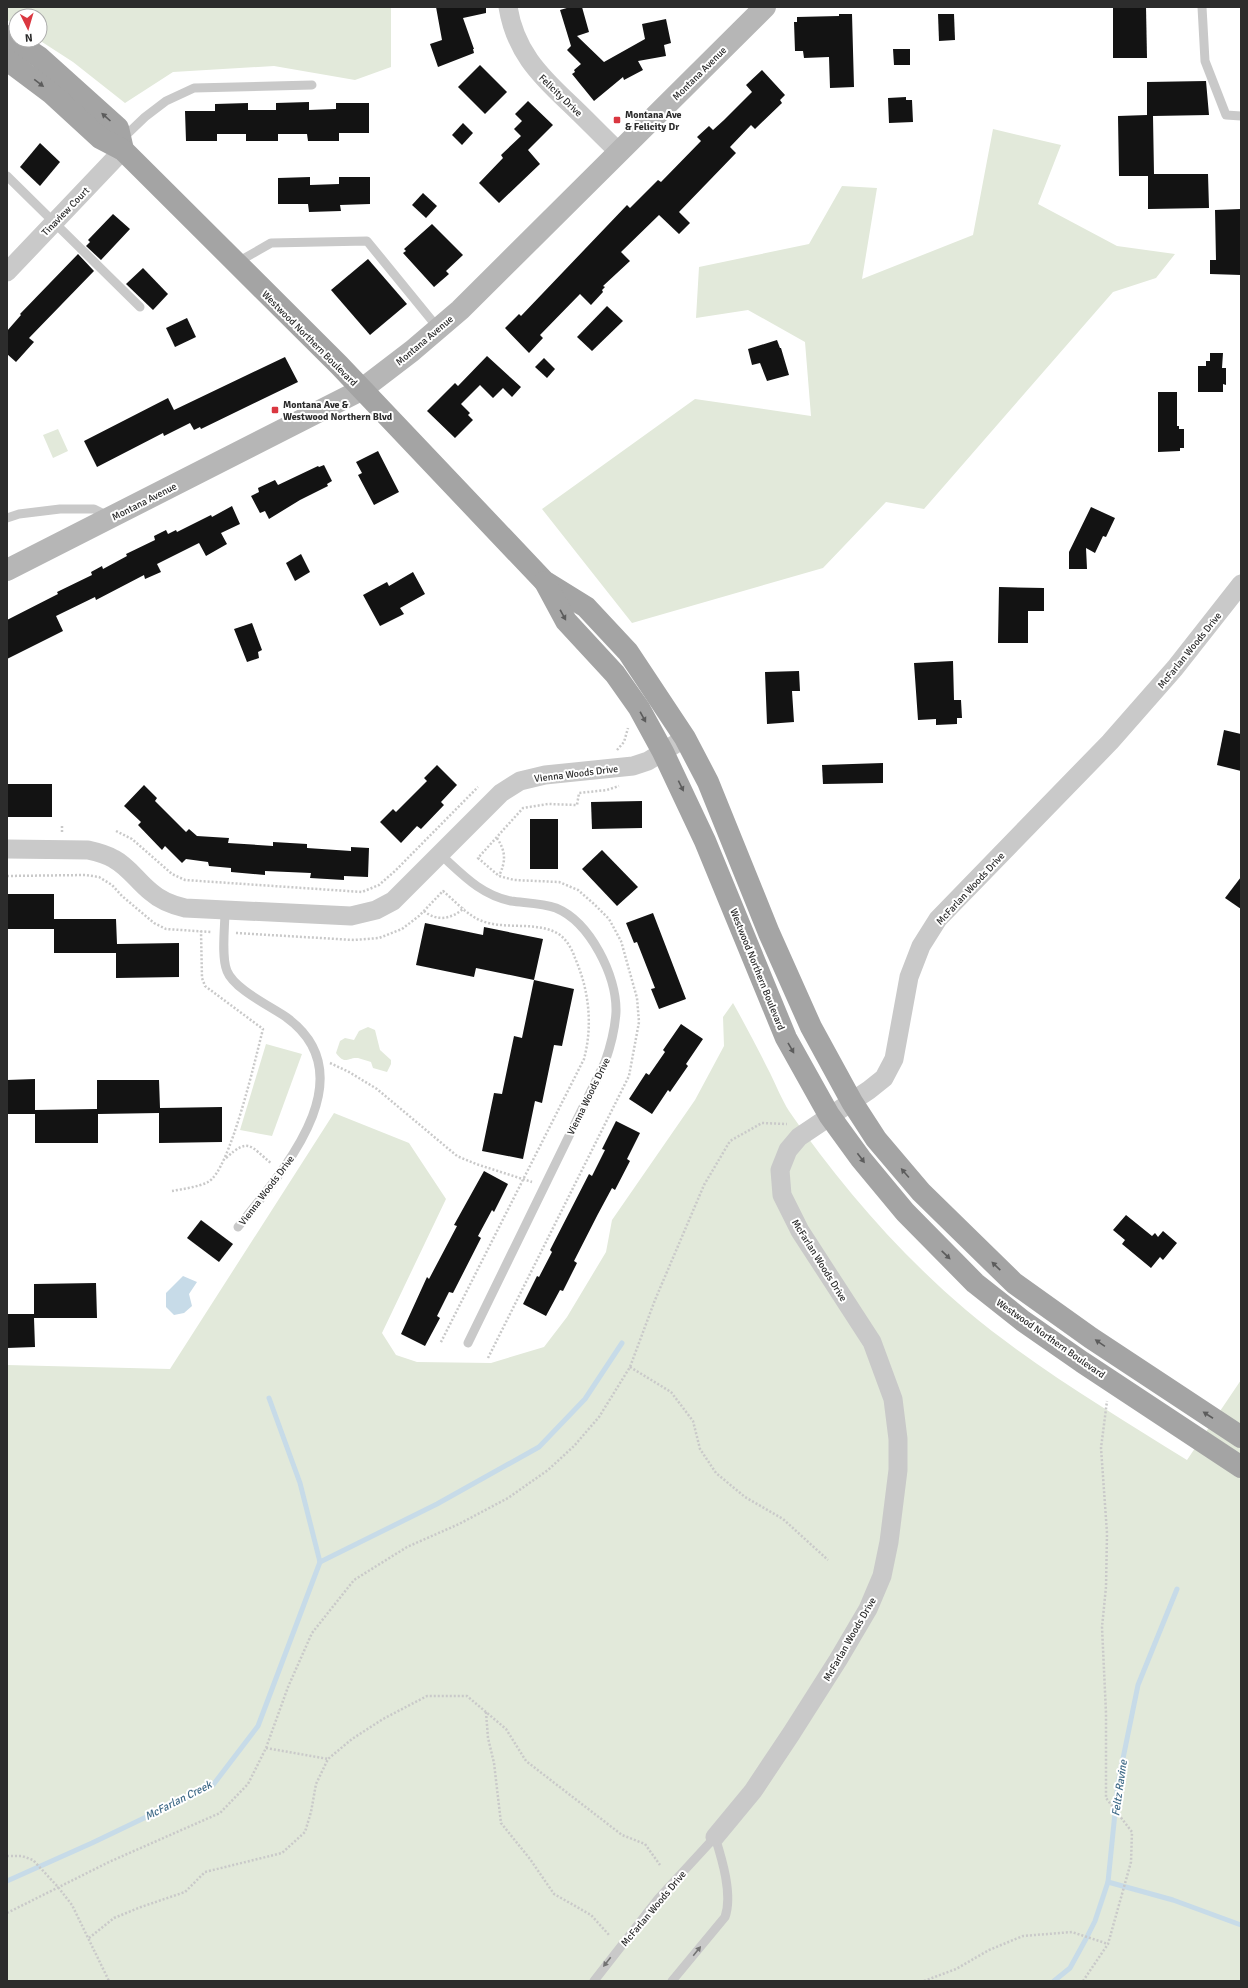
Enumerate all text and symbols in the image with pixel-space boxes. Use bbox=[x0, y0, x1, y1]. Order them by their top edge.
north arrow bbox=[8, 8, 48, 48]
text: N bbox=[24, 31, 33, 44]
street label: Montana Avenue bbox=[670, 44, 729, 103]
street label: Felicity Drive bbox=[536, 72, 585, 119]
one-way arrow bbox=[33, 79, 44, 88]
place label: Montana Ave & Felicity Dr bbox=[625, 109, 682, 133]
one-way arrow bbox=[101, 112, 111, 122]
marker: Montana Ave & Felicity Dr bbox=[612, 115, 622, 125]
street label: Tinaview Court bbox=[39, 184, 92, 239]
street label: Westwood Northern Boulevard bbox=[259, 288, 360, 389]
street label: Montana Avenue bbox=[393, 313, 456, 368]
place label: Montana Ave & Westwood Northern Blvd bbox=[283, 399, 393, 423]
marker: Montana Ave & Westwood Northern Blvd bbox=[270, 405, 280, 415]
street label: Montana Avenue bbox=[110, 480, 179, 523]
one-way arrow bbox=[560, 609, 567, 621]
street label: McFarlan Woods Drive bbox=[1155, 610, 1224, 691]
one-way arrow bbox=[640, 711, 647, 723]
street label: Vienna Woods Drive bbox=[534, 763, 619, 785]
one-way arrow bbox=[677, 781, 684, 792]
street label: McFarlan Woods Drive bbox=[934, 850, 1007, 927]
street label: Westwood Northern Boulevard bbox=[727, 907, 787, 1032]
one-way arrow bbox=[788, 1042, 795, 1054]
street label: Vienna Woods Drive bbox=[565, 1056, 613, 1137]
one-way arrow bbox=[856, 1152, 865, 1163]
street label: Vienna Woods Drive bbox=[237, 1153, 297, 1228]
one-way arrow bbox=[900, 1168, 910, 1178]
street label: McFarlan Woods Drive bbox=[789, 1217, 849, 1304]
one-way arrow bbox=[941, 1250, 951, 1260]
one-way arrow bbox=[991, 1261, 1001, 1271]
street label: Westwood Northern Boulevard bbox=[994, 1297, 1107, 1381]
one-way arrow bbox=[1094, 1340, 1106, 1347]
one-way arrow bbox=[1203, 1411, 1214, 1419]
street label: McFarlan Woods Drive bbox=[821, 1595, 879, 1684]
water label: Feltz Ravine bbox=[1109, 1759, 1130, 1817]
water label: McFarlan Creek bbox=[143, 1777, 215, 1823]
street label: McFarlan Woods Drive bbox=[619, 1868, 689, 1949]
one-way arrow bbox=[692, 1945, 701, 1956]
one-way arrow bbox=[603, 1956, 612, 1967]

